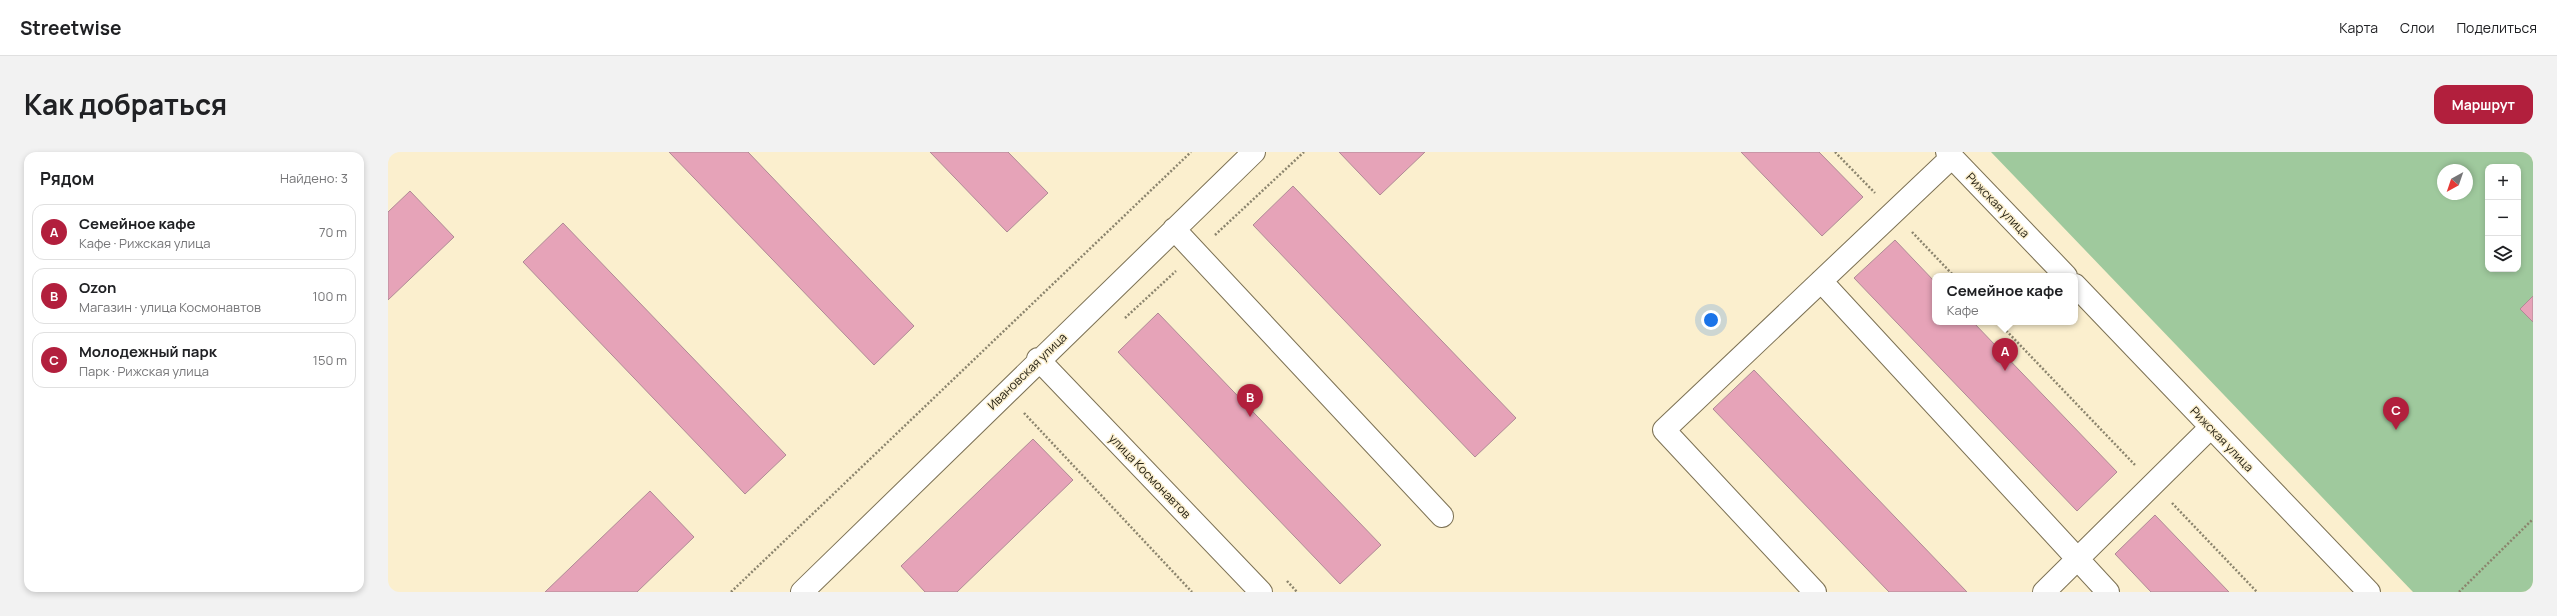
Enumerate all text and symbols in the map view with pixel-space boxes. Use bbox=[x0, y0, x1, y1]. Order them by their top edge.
text: Streetwise bbox=[20, 15, 122, 41]
text: Карта bbox=[2339, 18, 2378, 37]
text: Слои bbox=[2400, 18, 2434, 37]
text: Поделиться bbox=[2456, 18, 2537, 37]
text: Как добраться bbox=[24, 85, 227, 123]
button: Маршрут bbox=[2434, 85, 2533, 124]
north arrow bbox=[2437, 164, 2473, 200]
map controls bbox=[2485, 164, 2521, 272]
button: + bbox=[2485, 164, 2521, 200]
text: Рядом bbox=[40, 167, 94, 190]
text: Найдено: 3 bbox=[280, 169, 348, 187]
street label: Рижская улица bbox=[1963, 169, 2033, 241]
button: − bbox=[2485, 200, 2521, 236]
text: Семейное кафе bbox=[79, 213, 196, 234]
text: A bbox=[50, 223, 58, 241]
text: 70 m bbox=[319, 223, 347, 241]
text: Кафе · Рижская улица bbox=[79, 234, 210, 252]
button: layers bbox=[2485, 236, 2521, 272]
popup bbox=[1932, 273, 2078, 325]
text: Ozon bbox=[79, 277, 116, 298]
text: Семейное кафе bbox=[1947, 280, 2063, 301]
text: B bbox=[50, 287, 58, 305]
text: 100 m bbox=[312, 287, 347, 305]
text: Магазин · улица Космонавтов bbox=[79, 298, 261, 316]
text: Кафе bbox=[1947, 301, 1979, 319]
your location bbox=[1701, 310, 1721, 330]
street label: Ивановская улица bbox=[984, 329, 1070, 413]
pin: A bbox=[1992, 338, 2018, 371]
text: Молодежный парк bbox=[79, 341, 217, 362]
text: C bbox=[49, 351, 59, 369]
text: 150 m bbox=[313, 351, 347, 369]
text: Парк · Рижская улица bbox=[79, 362, 209, 380]
pin: B bbox=[1237, 384, 1263, 417]
pin: C bbox=[2383, 397, 2409, 430]
street label: Рижская улица bbox=[2187, 403, 2257, 475]
street label: улица Космонавтов bbox=[1105, 430, 1195, 523]

